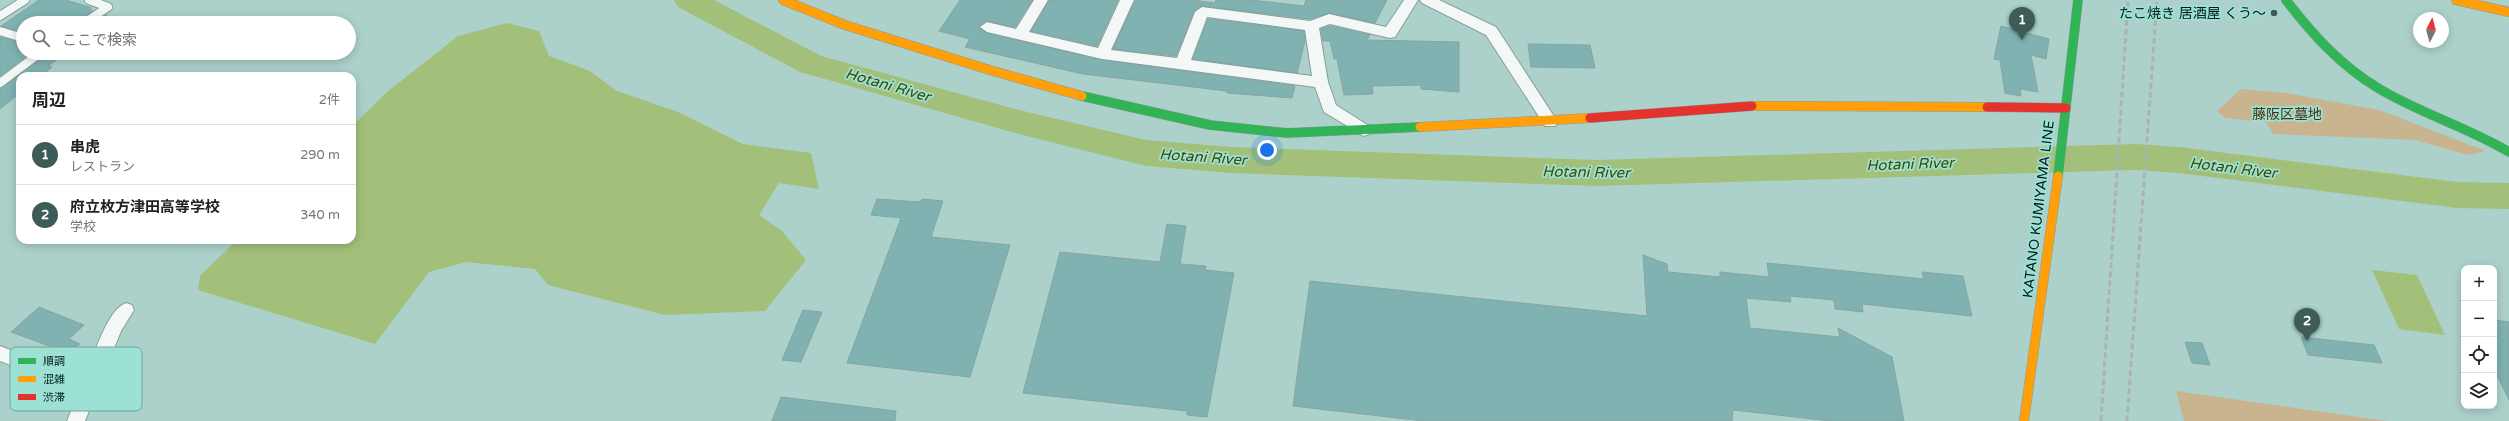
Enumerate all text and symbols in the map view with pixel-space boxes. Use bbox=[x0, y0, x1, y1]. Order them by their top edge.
place label: たこ焼き 居酒屋 くう～ bbox=[2119, 5, 2266, 22]
pin: 1 bbox=[2009, 7, 2035, 40]
marker: たこ焼き 居酒屋 くう～ bbox=[2269, 8, 2279, 18]
north arrow bbox=[2413, 12, 2449, 48]
search box bbox=[16, 16, 356, 60]
icon: search bbox=[30, 27, 52, 49]
text: ここで検索 bbox=[62, 31, 137, 49]
water label: Hotani River bbox=[843, 64, 935, 106]
text: 周辺 bbox=[32, 90, 66, 111]
text: 2件 bbox=[319, 92, 340, 108]
park label: 藤阪区墓地 bbox=[2252, 106, 2322, 123]
street label: KATANO KUMIYAMA LINE bbox=[2019, 119, 2058, 299]
text: 串虎 bbox=[70, 138, 100, 156]
your location bbox=[1257, 140, 1277, 160]
water label: Hotani River bbox=[1159, 145, 1250, 169]
text: 1 bbox=[41, 147, 49, 163]
text: 290 m bbox=[300, 147, 340, 163]
water label: Hotani River bbox=[1866, 153, 1956, 175]
water label: Hotani River bbox=[2188, 154, 2280, 183]
text: レストラン bbox=[70, 159, 135, 175]
water label: Hotani River bbox=[1542, 162, 1632, 182]
text: 府立枚方津田高等学校 bbox=[70, 198, 220, 216]
text: 2 bbox=[41, 207, 49, 223]
text: 340 m bbox=[300, 207, 340, 223]
text: 学校 bbox=[70, 219, 96, 235]
map controls bbox=[2461, 265, 2497, 409]
button: + bbox=[2461, 265, 2497, 301]
button: − bbox=[2461, 301, 2497, 337]
pin: 2 bbox=[2294, 308, 2320, 341]
button: locate bbox=[2461, 337, 2497, 373]
legend bbox=[10, 347, 142, 411]
text: 順調 bbox=[43, 355, 65, 368]
text: 混雑 bbox=[43, 373, 65, 386]
button: layers bbox=[2461, 373, 2497, 409]
text: 渋滞 bbox=[43, 391, 65, 404]

